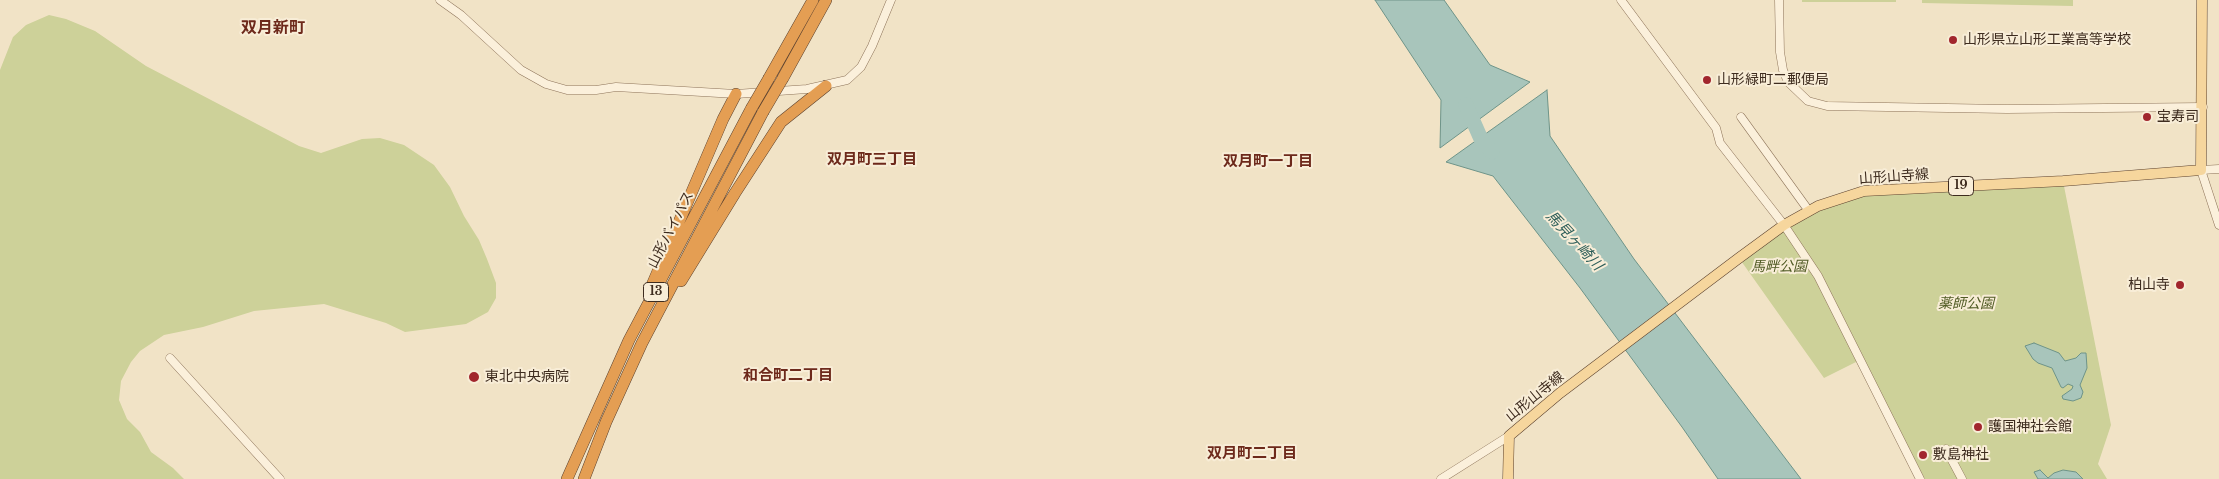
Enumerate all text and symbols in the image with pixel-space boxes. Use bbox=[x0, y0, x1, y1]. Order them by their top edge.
district label: 双月新町 bbox=[241, 18, 305, 38]
place label: 山形県立山形工業高等学校 bbox=[1963, 32, 2131, 48]
marker: 山形県立山形工業高等学校 bbox=[1947, 34, 1959, 46]
place label: 山形緑町二郵便局 bbox=[1717, 72, 1829, 88]
marker: 山形緑町二郵便局 bbox=[1701, 74, 1713, 86]
place label: 宝寿司 bbox=[2157, 109, 2199, 125]
marker: 宝寿司 bbox=[2141, 111, 2153, 123]
district label: 双月町三丁目 bbox=[827, 151, 917, 169]
district label: 双月町一丁目 bbox=[1223, 153, 1313, 171]
street label: 山形山寺線 bbox=[1858, 166, 1930, 188]
road number: 19 bbox=[1948, 177, 1974, 196]
street label: 山形バイパス bbox=[644, 189, 698, 271]
water label: 馬見ヶ崎川 bbox=[1542, 207, 1606, 275]
park label: 馬畔公園 bbox=[1751, 259, 1807, 275]
place label: 柏山寺 bbox=[2128, 277, 2170, 293]
marker: 柏山寺 bbox=[2174, 279, 2186, 291]
road number: 13 bbox=[644, 282, 668, 302]
park label: 薬師公園 bbox=[1938, 296, 1994, 312]
district label: 和合町二丁目 bbox=[743, 367, 833, 385]
street label: 山形山寺線 bbox=[1503, 368, 1567, 426]
place label: 東北中央病院 bbox=[485, 369, 569, 385]
marker: 東北中央病院 bbox=[467, 370, 481, 384]
place label: 護国神社会館 bbox=[1988, 419, 2072, 435]
marker: 護国神社会館 bbox=[1972, 421, 1984, 433]
district label: 双月町二丁目 bbox=[1207, 445, 1297, 463]
place label: 敷島神社 bbox=[1933, 447, 1989, 463]
marker: 敷島神社 bbox=[1917, 449, 1929, 461]

